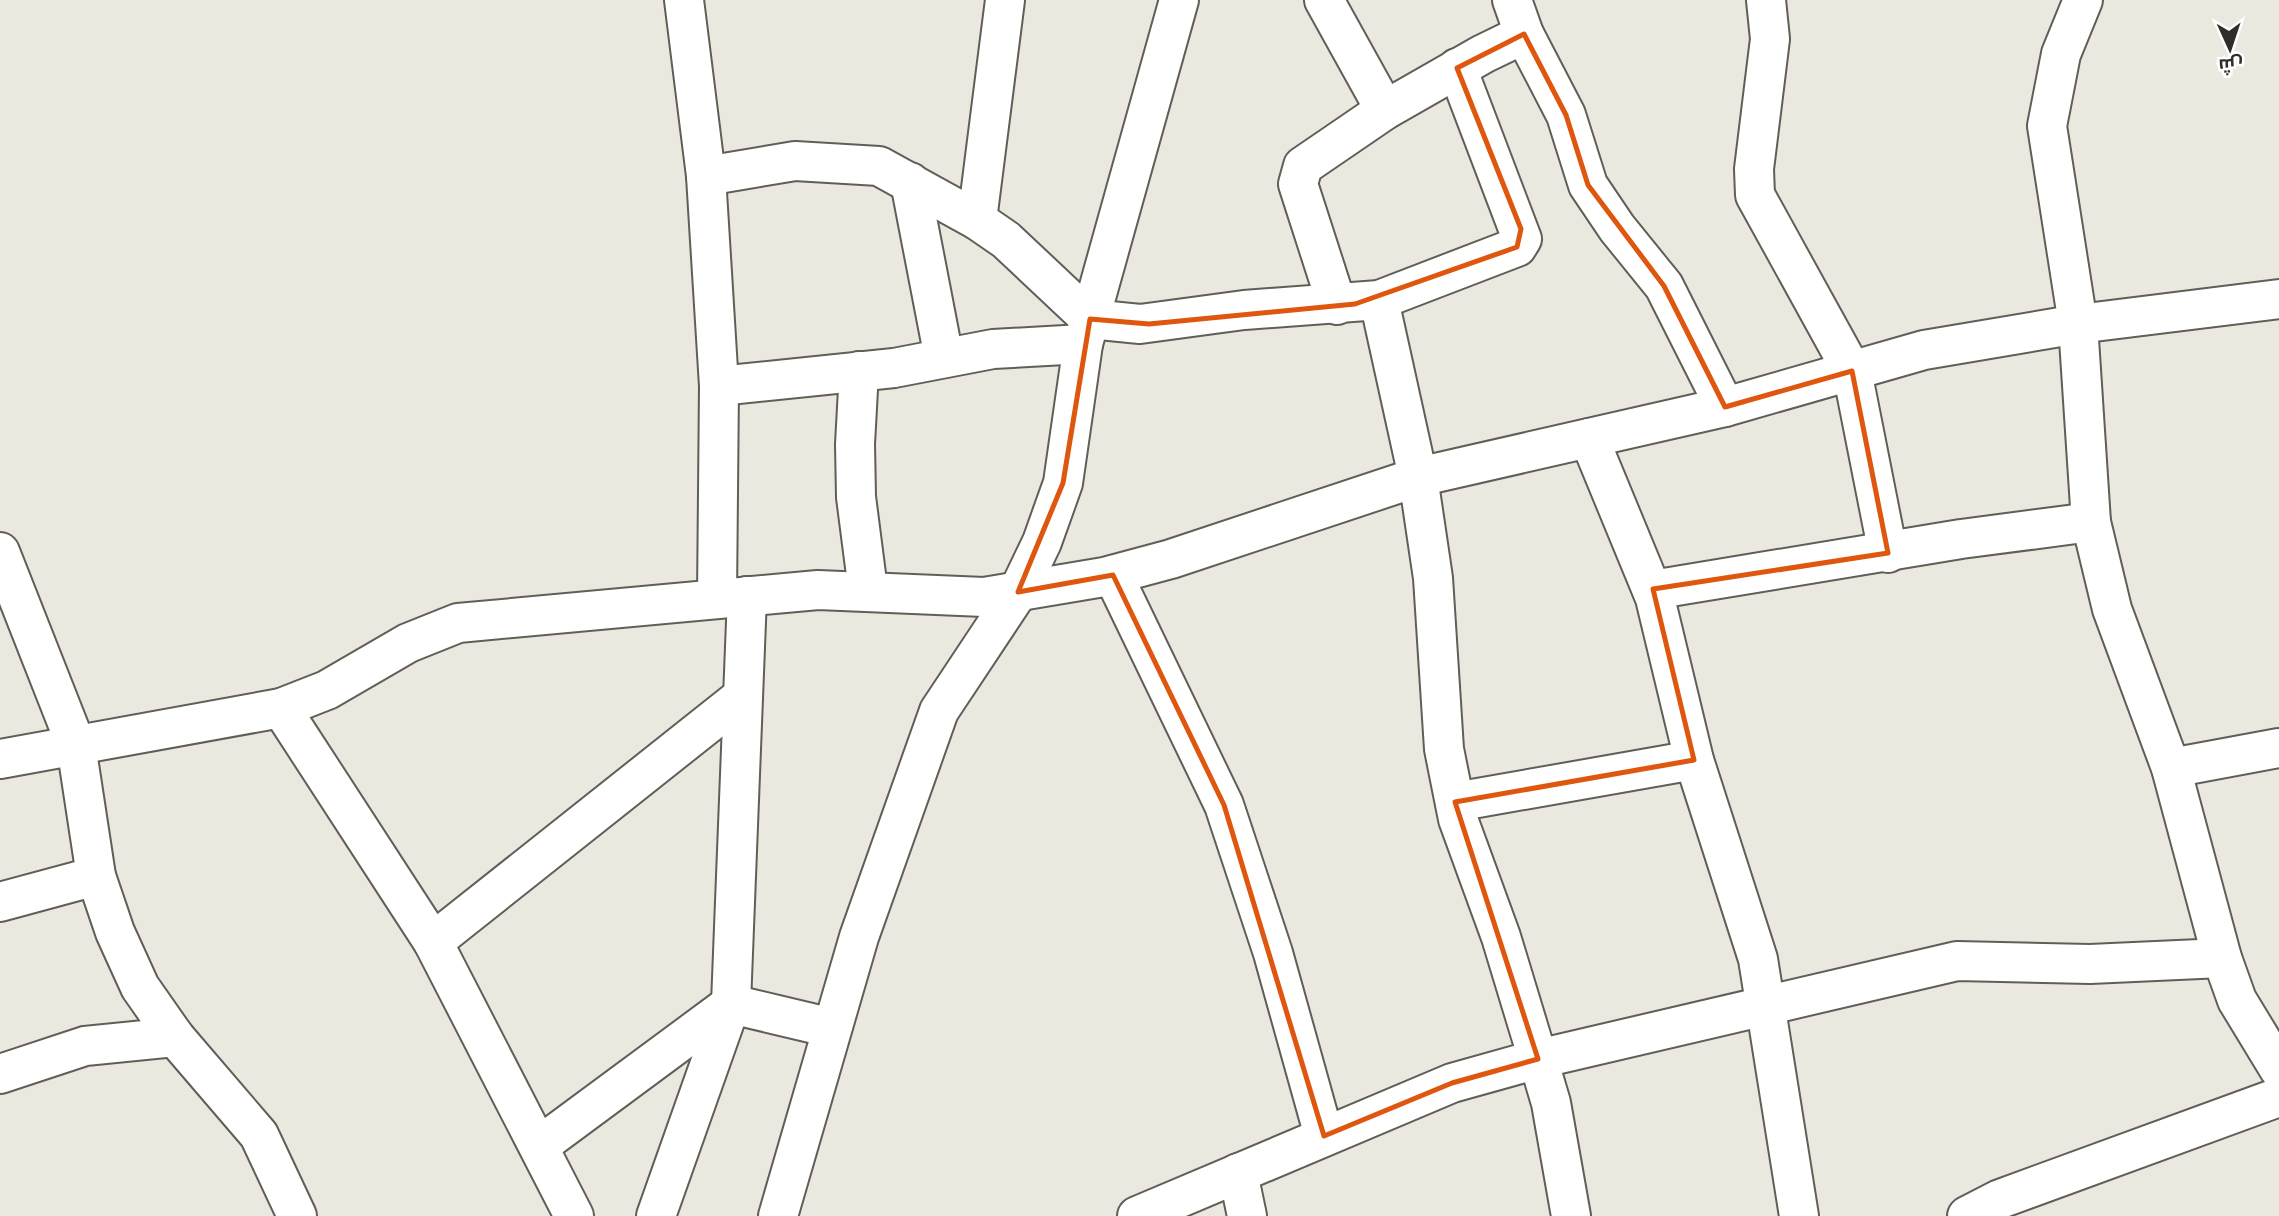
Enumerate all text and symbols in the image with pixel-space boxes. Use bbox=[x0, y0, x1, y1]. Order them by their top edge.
north arrow bbox=[2195, 14, 2265, 84]
text: ش bbox=[2218, 52, 2244, 77]

